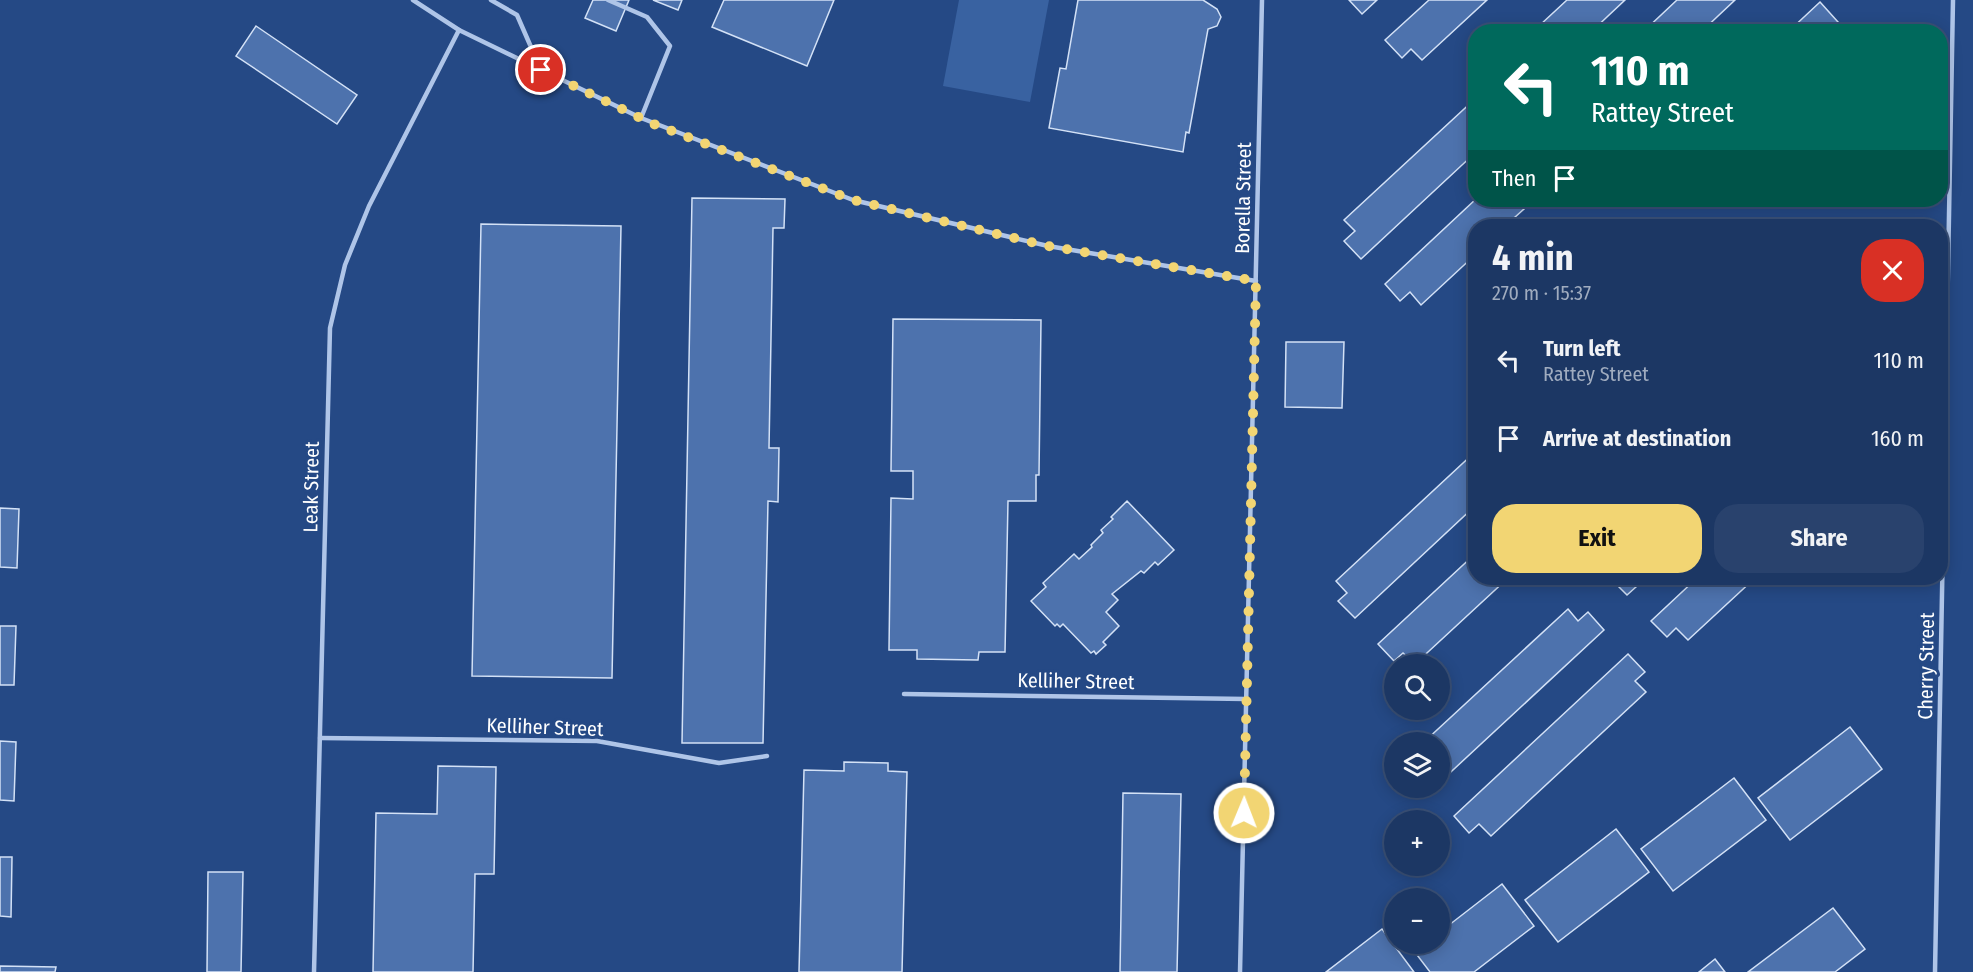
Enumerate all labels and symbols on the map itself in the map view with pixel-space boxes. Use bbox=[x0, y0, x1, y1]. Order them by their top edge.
pin bbox=[515, 44, 566, 95]
street label: Borella Street bbox=[1230, 141, 1256, 254]
street label: Leak Street bbox=[298, 441, 324, 533]
street label: Cherry Street bbox=[1913, 612, 1939, 720]
street label: Kelliher Street bbox=[1017, 668, 1135, 694]
street label: Kelliher Street bbox=[486, 713, 604, 741]
position arrow bbox=[1212, 781, 1276, 845]

